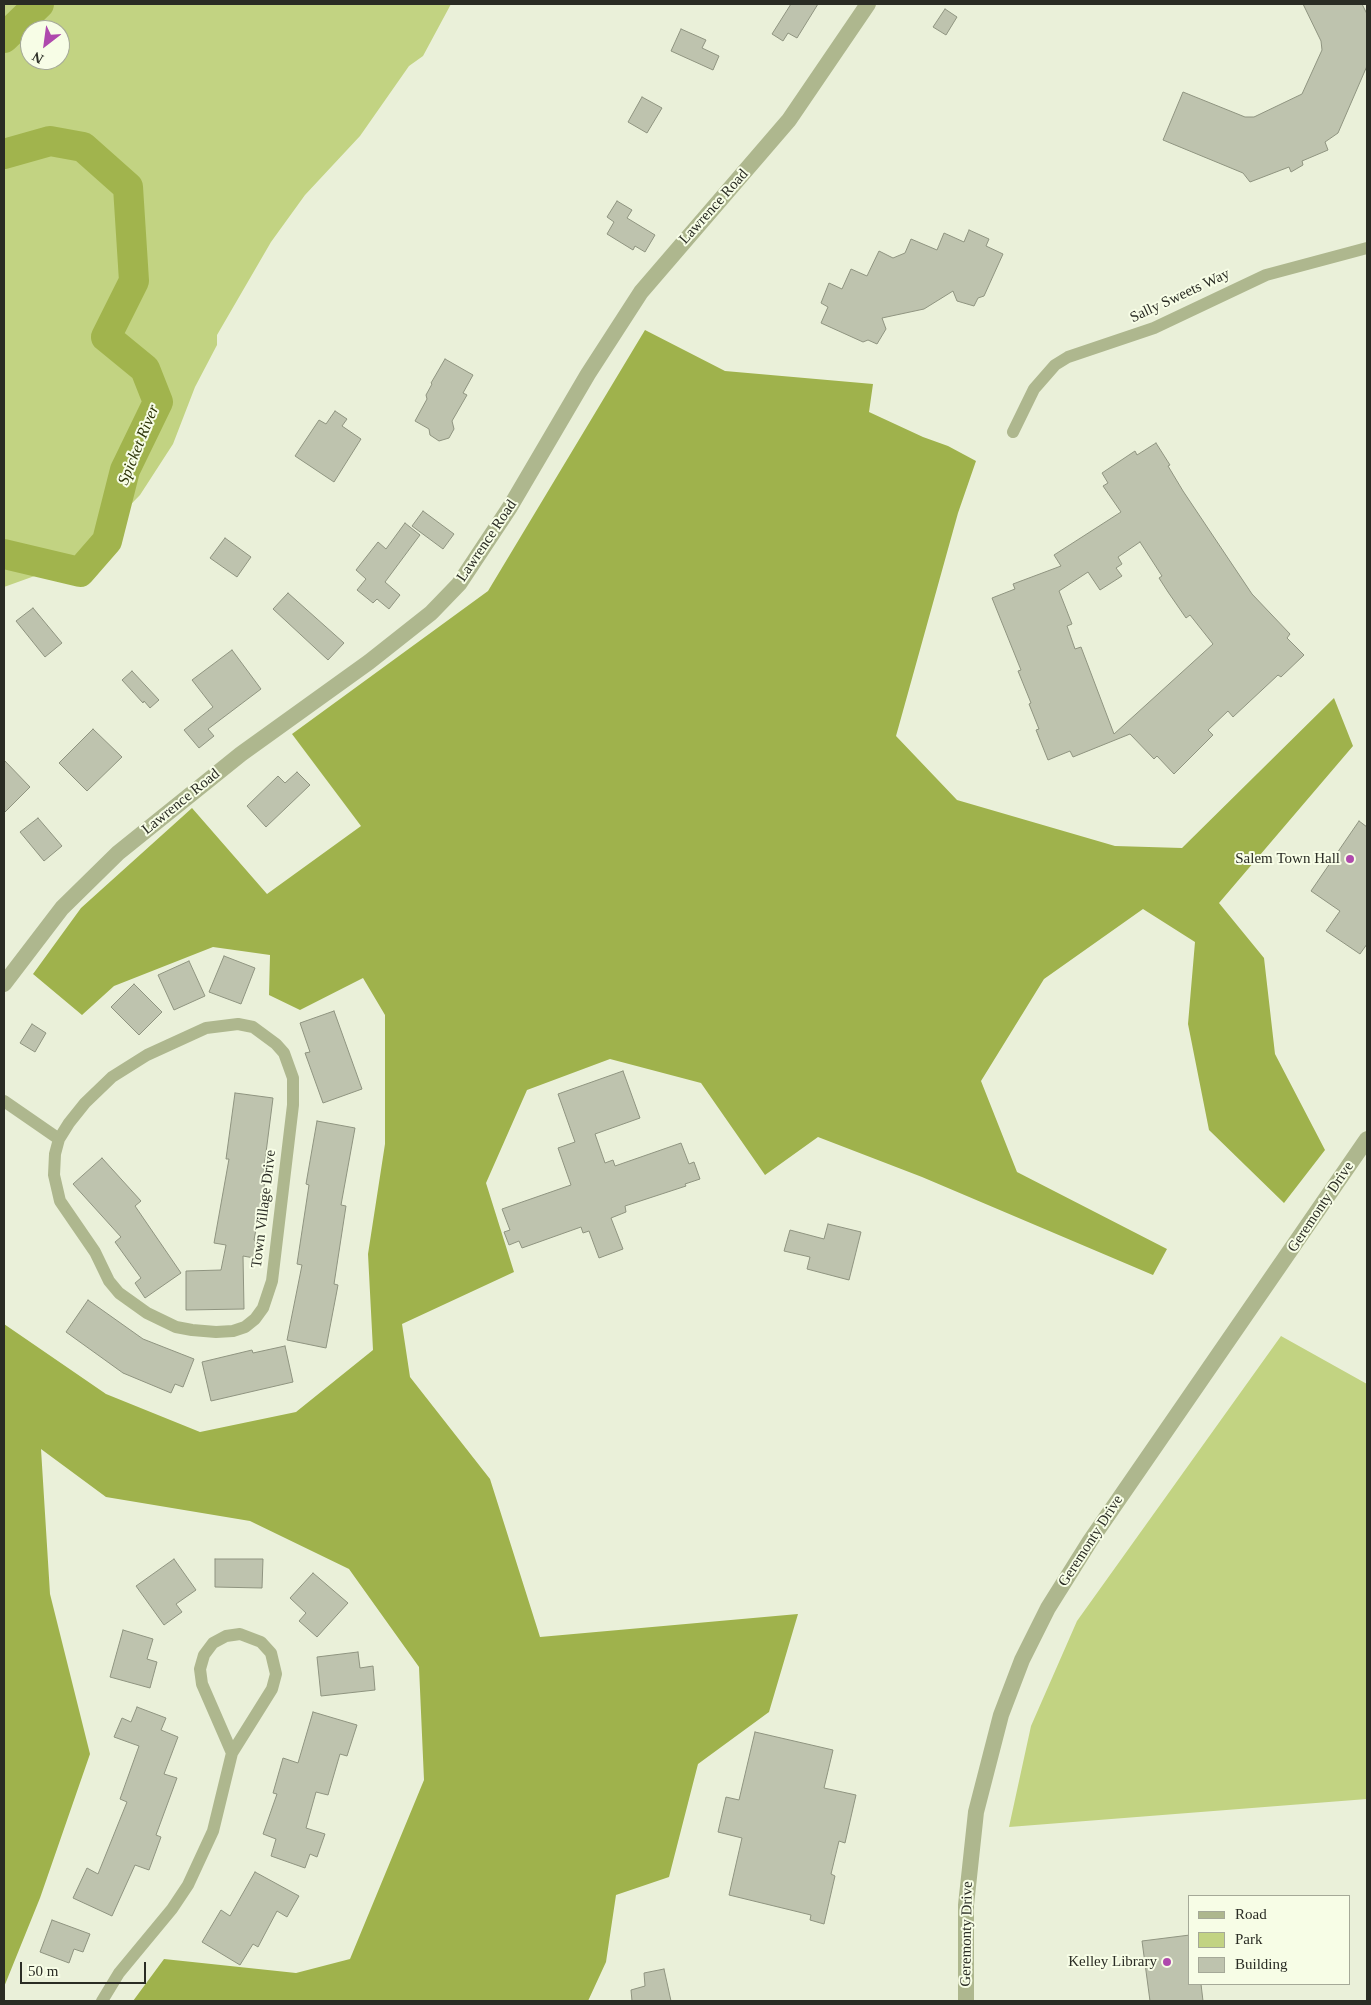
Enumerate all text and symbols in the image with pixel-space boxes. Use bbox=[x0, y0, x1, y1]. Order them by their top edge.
north arrow bbox=[20, 20, 70, 70]
text: N bbox=[30, 49, 46, 67]
street label: Lawrence Road bbox=[676, 166, 752, 248]
street label: Sally Sweets Way bbox=[1127, 265, 1233, 327]
water label: Spicket River bbox=[114, 402, 164, 488]
street label: Lawrence Road bbox=[453, 497, 521, 585]
street label: Lawrence Road bbox=[139, 765, 223, 839]
place label: Salem Town Hall bbox=[1235, 850, 1340, 868]
marker: Salem Town Hall bbox=[1344, 853, 1356, 865]
street label: Town Village Drive bbox=[248, 1149, 280, 1269]
street label: Geremonty Drive bbox=[1284, 1158, 1358, 1256]
street label: Geremonty Drive bbox=[1055, 1492, 1127, 1590]
street label: Geremonty Drive bbox=[957, 1881, 977, 1987]
legend bbox=[1188, 1895, 1351, 1985]
text: Road bbox=[1235, 1906, 1267, 1922]
text: Park bbox=[1235, 1931, 1263, 1947]
scale bar bbox=[22, 1952, 149, 1984]
place label: Kelley Library bbox=[1068, 1953, 1157, 1971]
marker: Kelley Library bbox=[1161, 1956, 1173, 1968]
text: Building bbox=[1235, 1956, 1288, 1972]
text: 50 m bbox=[28, 1963, 58, 1979]

